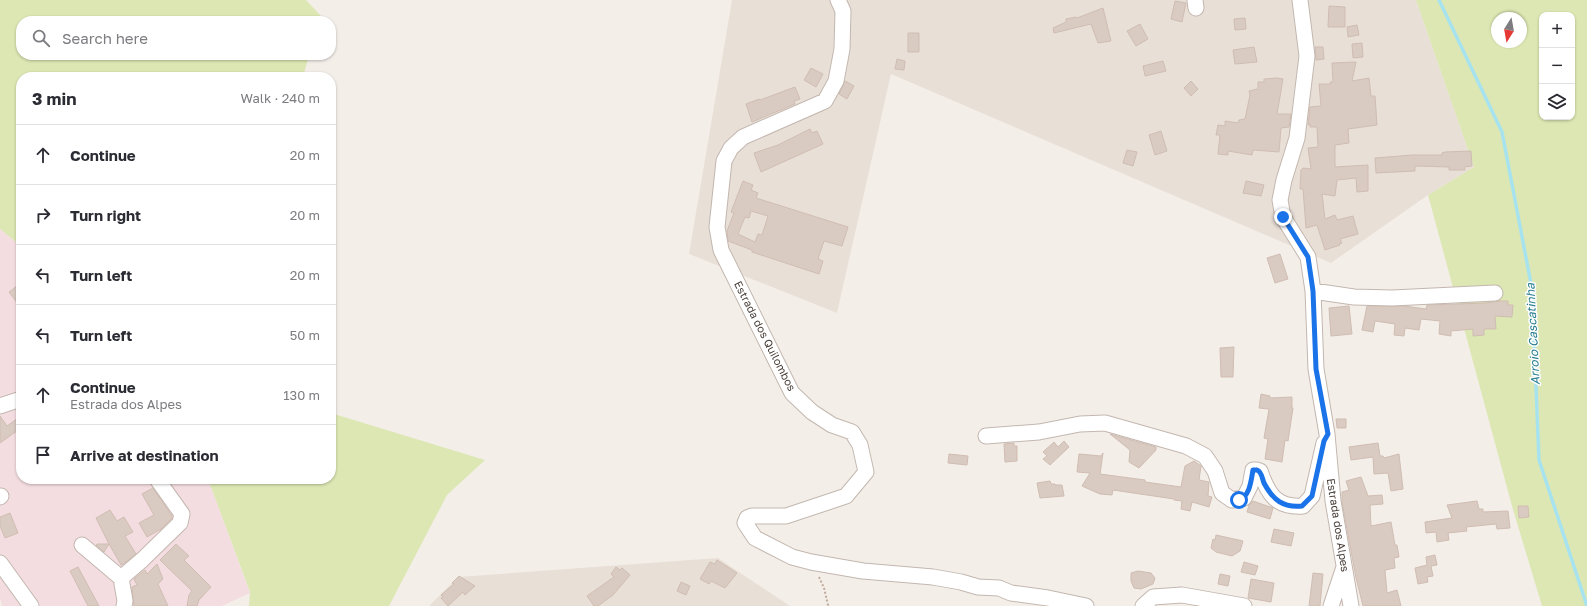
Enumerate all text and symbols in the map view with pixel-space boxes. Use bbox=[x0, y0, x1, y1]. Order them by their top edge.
north arrow bbox=[1491, 12, 1527, 48]
map controls bbox=[1539, 12, 1575, 120]
button: + bbox=[1539, 12, 1575, 48]
search box bbox=[16, 16, 336, 60]
icon: search bbox=[30, 27, 52, 49]
text: Search here bbox=[62, 29, 148, 47]
button: − bbox=[1539, 48, 1575, 84]
button: layers bbox=[1539, 84, 1575, 120]
text: 3 min bbox=[32, 88, 76, 109]
text: Walk · 240 m bbox=[241, 90, 320, 106]
icon: ahead bbox=[32, 144, 54, 166]
text: Continue bbox=[70, 146, 136, 164]
text: 20 m bbox=[290, 147, 320, 163]
icon: right bbox=[32, 204, 54, 226]
text: Turn right bbox=[70, 206, 141, 224]
text: 20 m bbox=[290, 207, 320, 223]
route end bbox=[1274, 208, 1292, 226]
icon: left bbox=[32, 264, 54, 286]
text: Turn left bbox=[70, 266, 132, 284]
text: 20 m bbox=[290, 267, 320, 283]
street label: Estrada dos Quilombos bbox=[732, 279, 799, 393]
water label: Arroio Cascatinha bbox=[1522, 282, 1543, 385]
icon: left bbox=[32, 324, 54, 346]
text: Turn left bbox=[70, 326, 132, 344]
text: 50 m bbox=[290, 327, 320, 343]
text: Continue bbox=[70, 378, 136, 396]
icon: ahead bbox=[32, 384, 54, 406]
text: 130 m bbox=[283, 387, 320, 403]
text: Estrada dos Alpes bbox=[70, 396, 182, 412]
icon: arrive bbox=[32, 444, 54, 466]
text: Arrive at destination bbox=[70, 446, 219, 464]
street label: Estrada dos Alpes bbox=[1325, 477, 1352, 573]
route start bbox=[1230, 491, 1248, 509]

